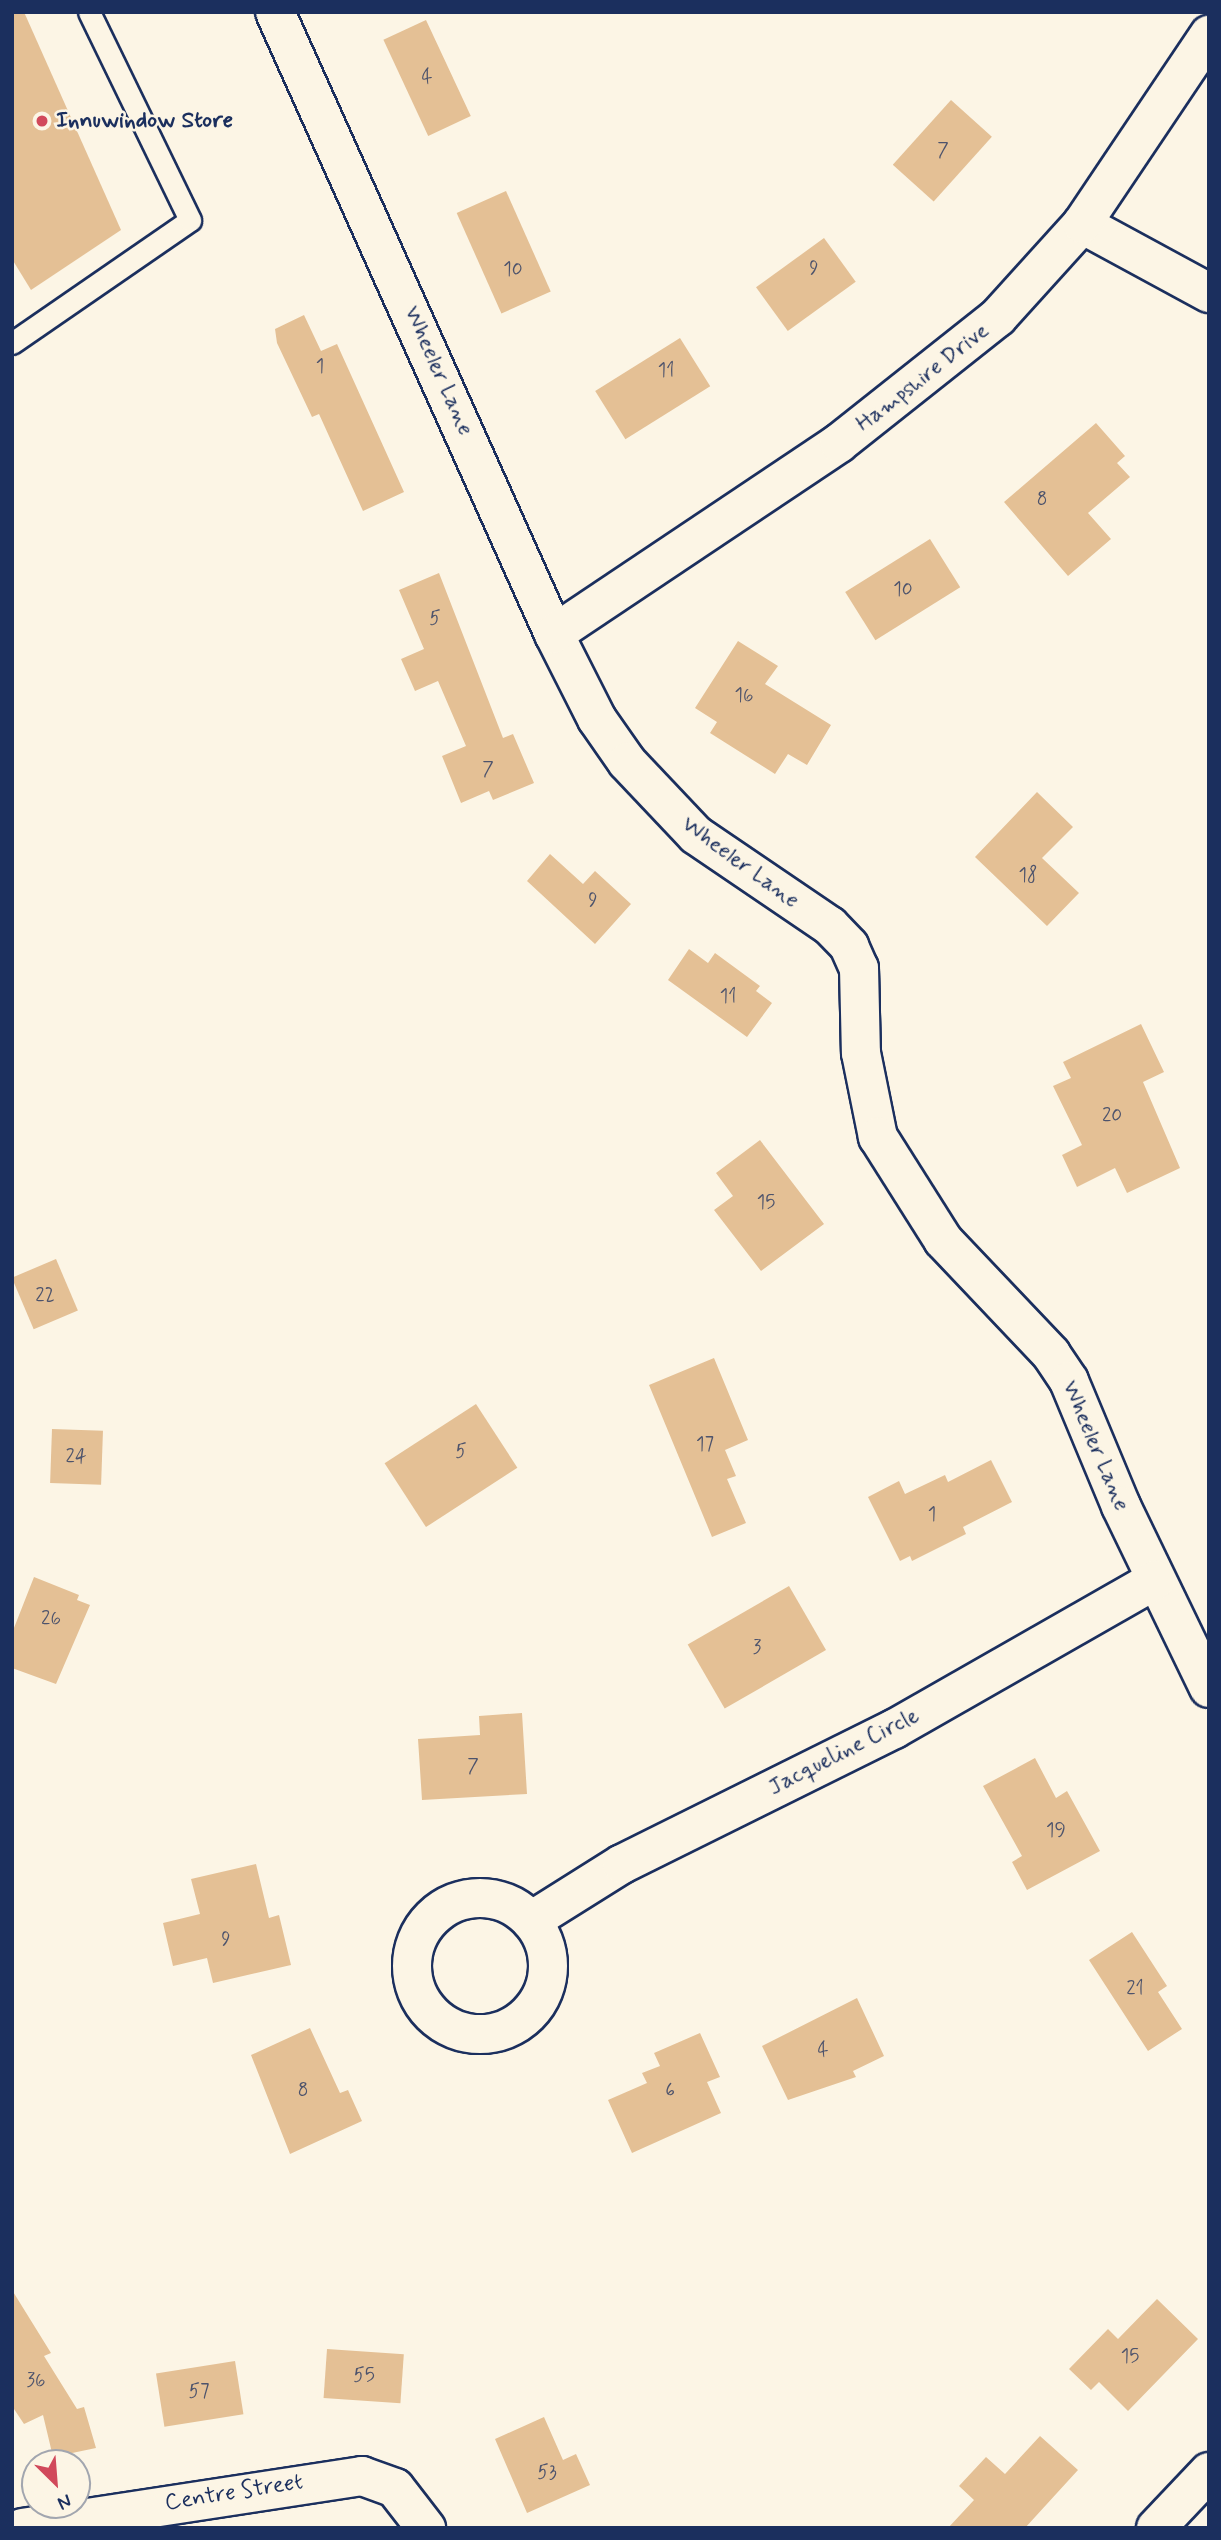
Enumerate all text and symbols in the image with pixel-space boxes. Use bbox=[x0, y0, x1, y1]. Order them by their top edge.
house number: 4 bbox=[421, 67, 433, 89]
place label: Innuwindow Store bbox=[56, 107, 233, 135]
marker: Innuwindow Store bbox=[34, 113, 50, 129]
house number: 7 bbox=[937, 140, 949, 162]
house number: 9 bbox=[809, 258, 819, 280]
house number: 10 bbox=[503, 259, 523, 281]
street label: Wheeler Lane bbox=[398, 303, 478, 439]
street label: Hampshire Drive bbox=[852, 318, 994, 438]
house number: 1 bbox=[316, 356, 324, 378]
house number: 11 bbox=[658, 360, 674, 382]
house number: 8 bbox=[1037, 489, 1047, 511]
house number: 10 bbox=[893, 579, 913, 601]
house number: 5 bbox=[429, 608, 441, 630]
house number: 16 bbox=[735, 685, 753, 707]
house number: 7 bbox=[482, 759, 494, 781]
street label: Wheeler Lane bbox=[677, 812, 803, 914]
house number: 18 bbox=[1019, 865, 1037, 887]
house number: 9 bbox=[588, 890, 598, 912]
house number: 11 bbox=[720, 986, 736, 1008]
house number: 20 bbox=[1102, 1105, 1122, 1127]
house number: 15 bbox=[757, 1192, 775, 1214]
house number: 22 bbox=[35, 1285, 55, 1307]
street label: Wheeler Lane bbox=[1056, 1378, 1134, 1514]
house number: 17 bbox=[696, 1434, 714, 1456]
house number: 5 bbox=[455, 1441, 467, 1463]
house number: 24 bbox=[66, 1446, 86, 1468]
house number: 1 bbox=[928, 1504, 936, 1526]
house number: 26 bbox=[41, 1608, 61, 1630]
house number: 3 bbox=[753, 1637, 761, 1659]
street label: Jacqueline Circle bbox=[763, 1702, 925, 1802]
house number: 7 bbox=[467, 1756, 479, 1778]
house number: 19 bbox=[1046, 1820, 1066, 1842]
house number: 9 bbox=[221, 1929, 231, 1951]
house number: 21 bbox=[1126, 1978, 1144, 2000]
house number: 4 bbox=[817, 2040, 829, 2062]
house number: 8 bbox=[298, 2080, 308, 2102]
house number: 6 bbox=[665, 2080, 675, 2102]
house number: 15 bbox=[1121, 2346, 1139, 2368]
house number: 55 bbox=[353, 2365, 375, 2387]
house number: 36 bbox=[26, 2370, 46, 2392]
house number: 57 bbox=[189, 2381, 209, 2403]
north arrow bbox=[21, 2449, 91, 2519]
house number: 53 bbox=[537, 2462, 557, 2484]
street label: Centre Street bbox=[161, 2468, 307, 2518]
text: N bbox=[53, 2488, 75, 2516]

